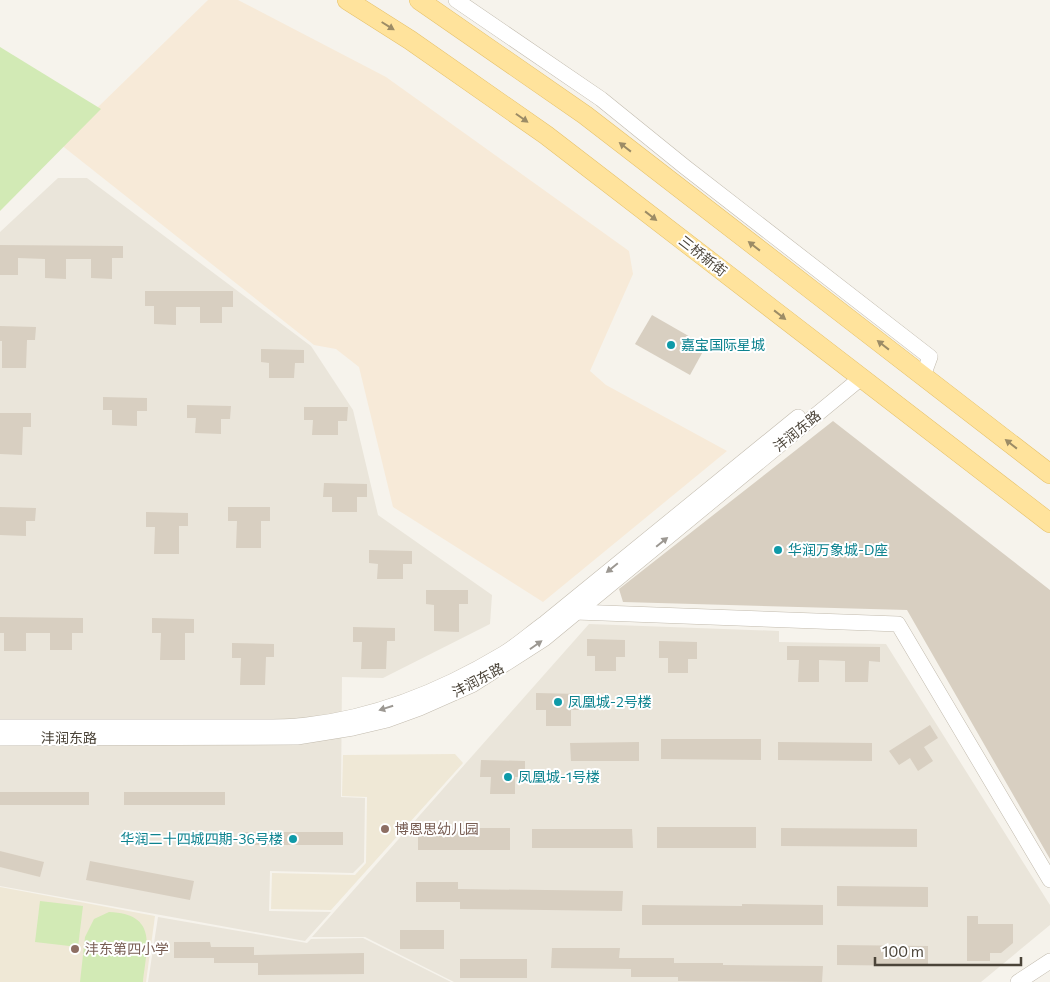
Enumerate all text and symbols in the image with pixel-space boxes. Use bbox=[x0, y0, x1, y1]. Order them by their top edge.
one-way arrow bbox=[381, 21, 395, 31]
one-way arrow bbox=[515, 113, 529, 123]
one-way arrow bbox=[619, 141, 632, 152]
one-way arrow bbox=[644, 211, 657, 222]
street label: 三桥新街 bbox=[676, 232, 731, 280]
one-way arrow bbox=[747, 241, 761, 251]
one-way arrow bbox=[773, 310, 786, 321]
place label: 嘉宝国际星城 bbox=[681, 336, 765, 353]
marker: 嘉宝国际星城 bbox=[665, 339, 677, 351]
one-way arrow bbox=[877, 340, 890, 351]
street label: 沣润东路 bbox=[770, 406, 824, 455]
one-way arrow bbox=[1005, 439, 1018, 450]
one-way arrow bbox=[655, 536, 667, 548]
place label: 华润万象城-D座 bbox=[788, 541, 888, 558]
marker: 华润万象城-D座 bbox=[772, 544, 784, 556]
one-way arrow bbox=[606, 563, 619, 574]
one-way arrow bbox=[529, 640, 543, 650]
street label: 沣润东路 bbox=[449, 659, 506, 700]
place label: 凤凰城-2号楼 bbox=[568, 693, 652, 710]
marker: 凤凰城-2号楼 bbox=[552, 696, 564, 708]
one-way arrow bbox=[379, 704, 394, 712]
street label: 沣润东路 bbox=[41, 729, 97, 746]
place label: 凤凰城-1号楼 bbox=[518, 768, 600, 785]
marker: 凤凰城-1号楼 bbox=[502, 771, 514, 783]
place label: 博恩思幼儿园 bbox=[395, 820, 479, 837]
marker: 博恩思幼儿园 bbox=[379, 823, 391, 835]
place label: 华润二十四城四期-36号楼 bbox=[121, 830, 283, 847]
marker: 华润二十四城四期-36号楼 bbox=[287, 833, 299, 845]
scale bar bbox=[875, 934, 1021, 966]
place label: 沣东第四小学 bbox=[85, 940, 169, 957]
text: 100 m bbox=[882, 942, 924, 960]
marker: 沣东第四小学 bbox=[69, 943, 81, 955]

